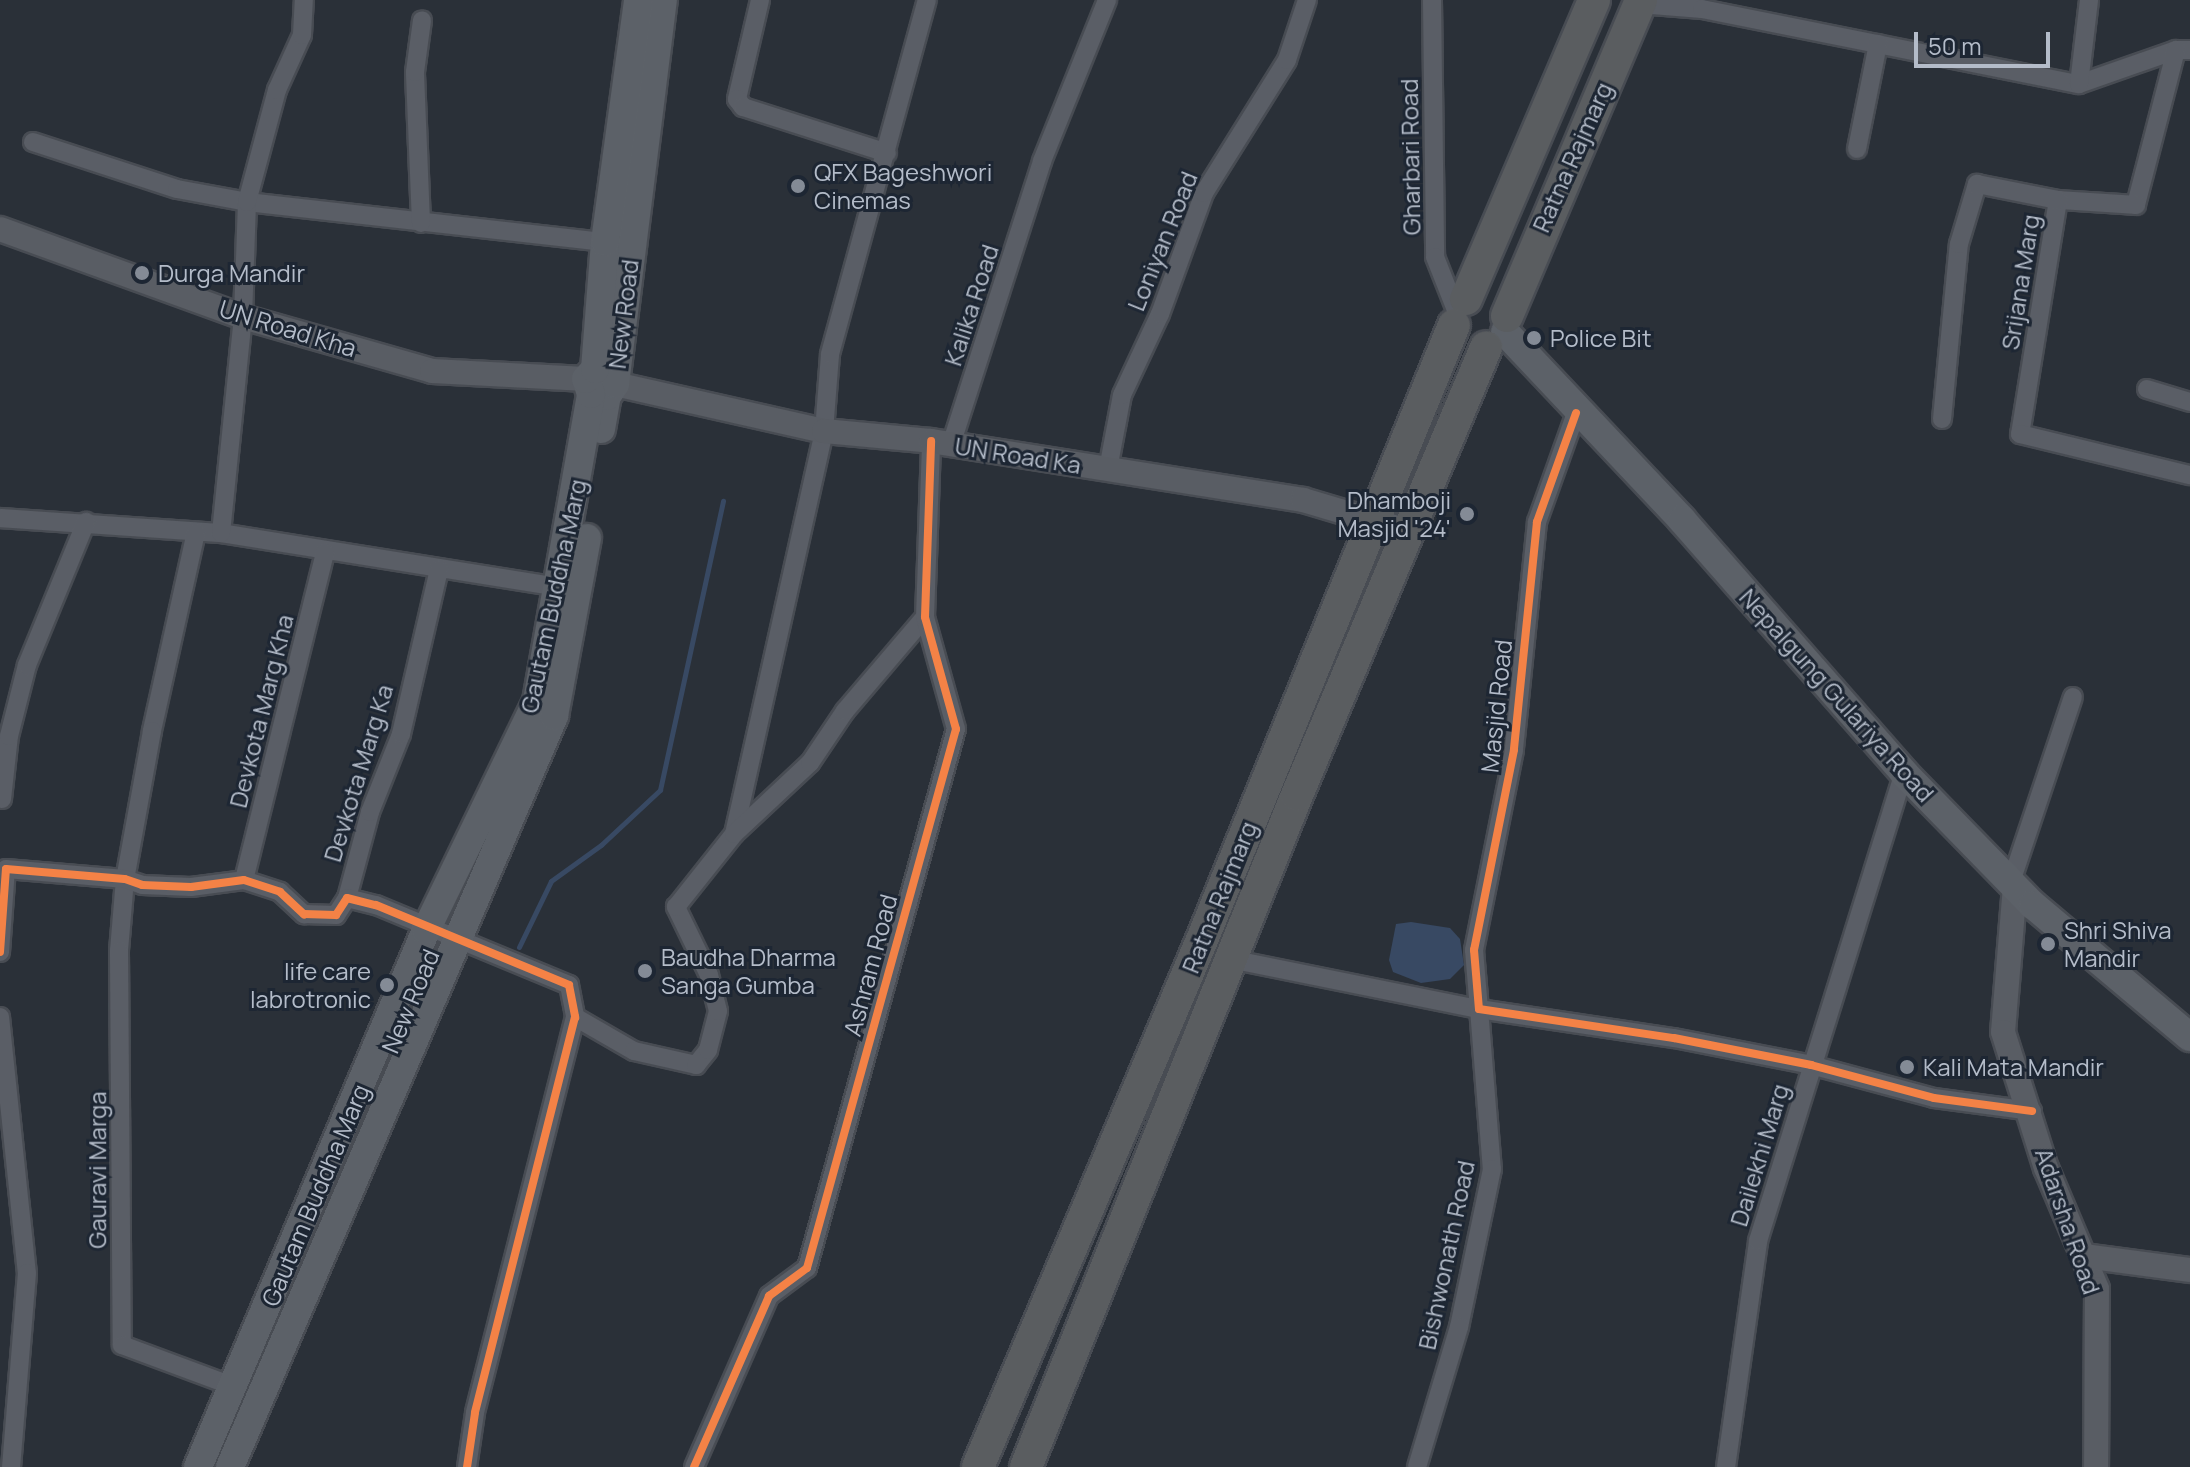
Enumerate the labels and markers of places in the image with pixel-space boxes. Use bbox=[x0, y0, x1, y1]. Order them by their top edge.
place label: QFX Bageshwori Cinemas bbox=[814, 158, 992, 214]
marker: QFX Bageshwori Cinemas bbox=[789, 177, 807, 195]
place label: Durga Mandir bbox=[158, 259, 305, 287]
marker: Durga Mandir bbox=[133, 264, 151, 282]
place label: Police Bit bbox=[1550, 324, 1651, 352]
marker: Police Bit bbox=[1525, 329, 1543, 347]
place label: Dhamboji Masjid '24' bbox=[1337, 486, 1451, 542]
marker: Dhamboji Masjid '24' bbox=[1458, 505, 1476, 523]
place label: Shri Shiva Mandir bbox=[2064, 916, 2172, 972]
marker: Shri Shiva Mandir bbox=[2039, 935, 2057, 953]
place label: Baudha Dharma Sanga Gumba bbox=[661, 943, 836, 999]
place label: life care labrotronic bbox=[250, 957, 371, 1013]
marker: Baudha Dharma Sanga Gumba bbox=[636, 962, 654, 980]
marker: life care labrotronic bbox=[378, 976, 396, 994]
place label: Kali Mata Mandir bbox=[1923, 1053, 2104, 1081]
marker: Kali Mata Mandir bbox=[1898, 1058, 1916, 1076]

